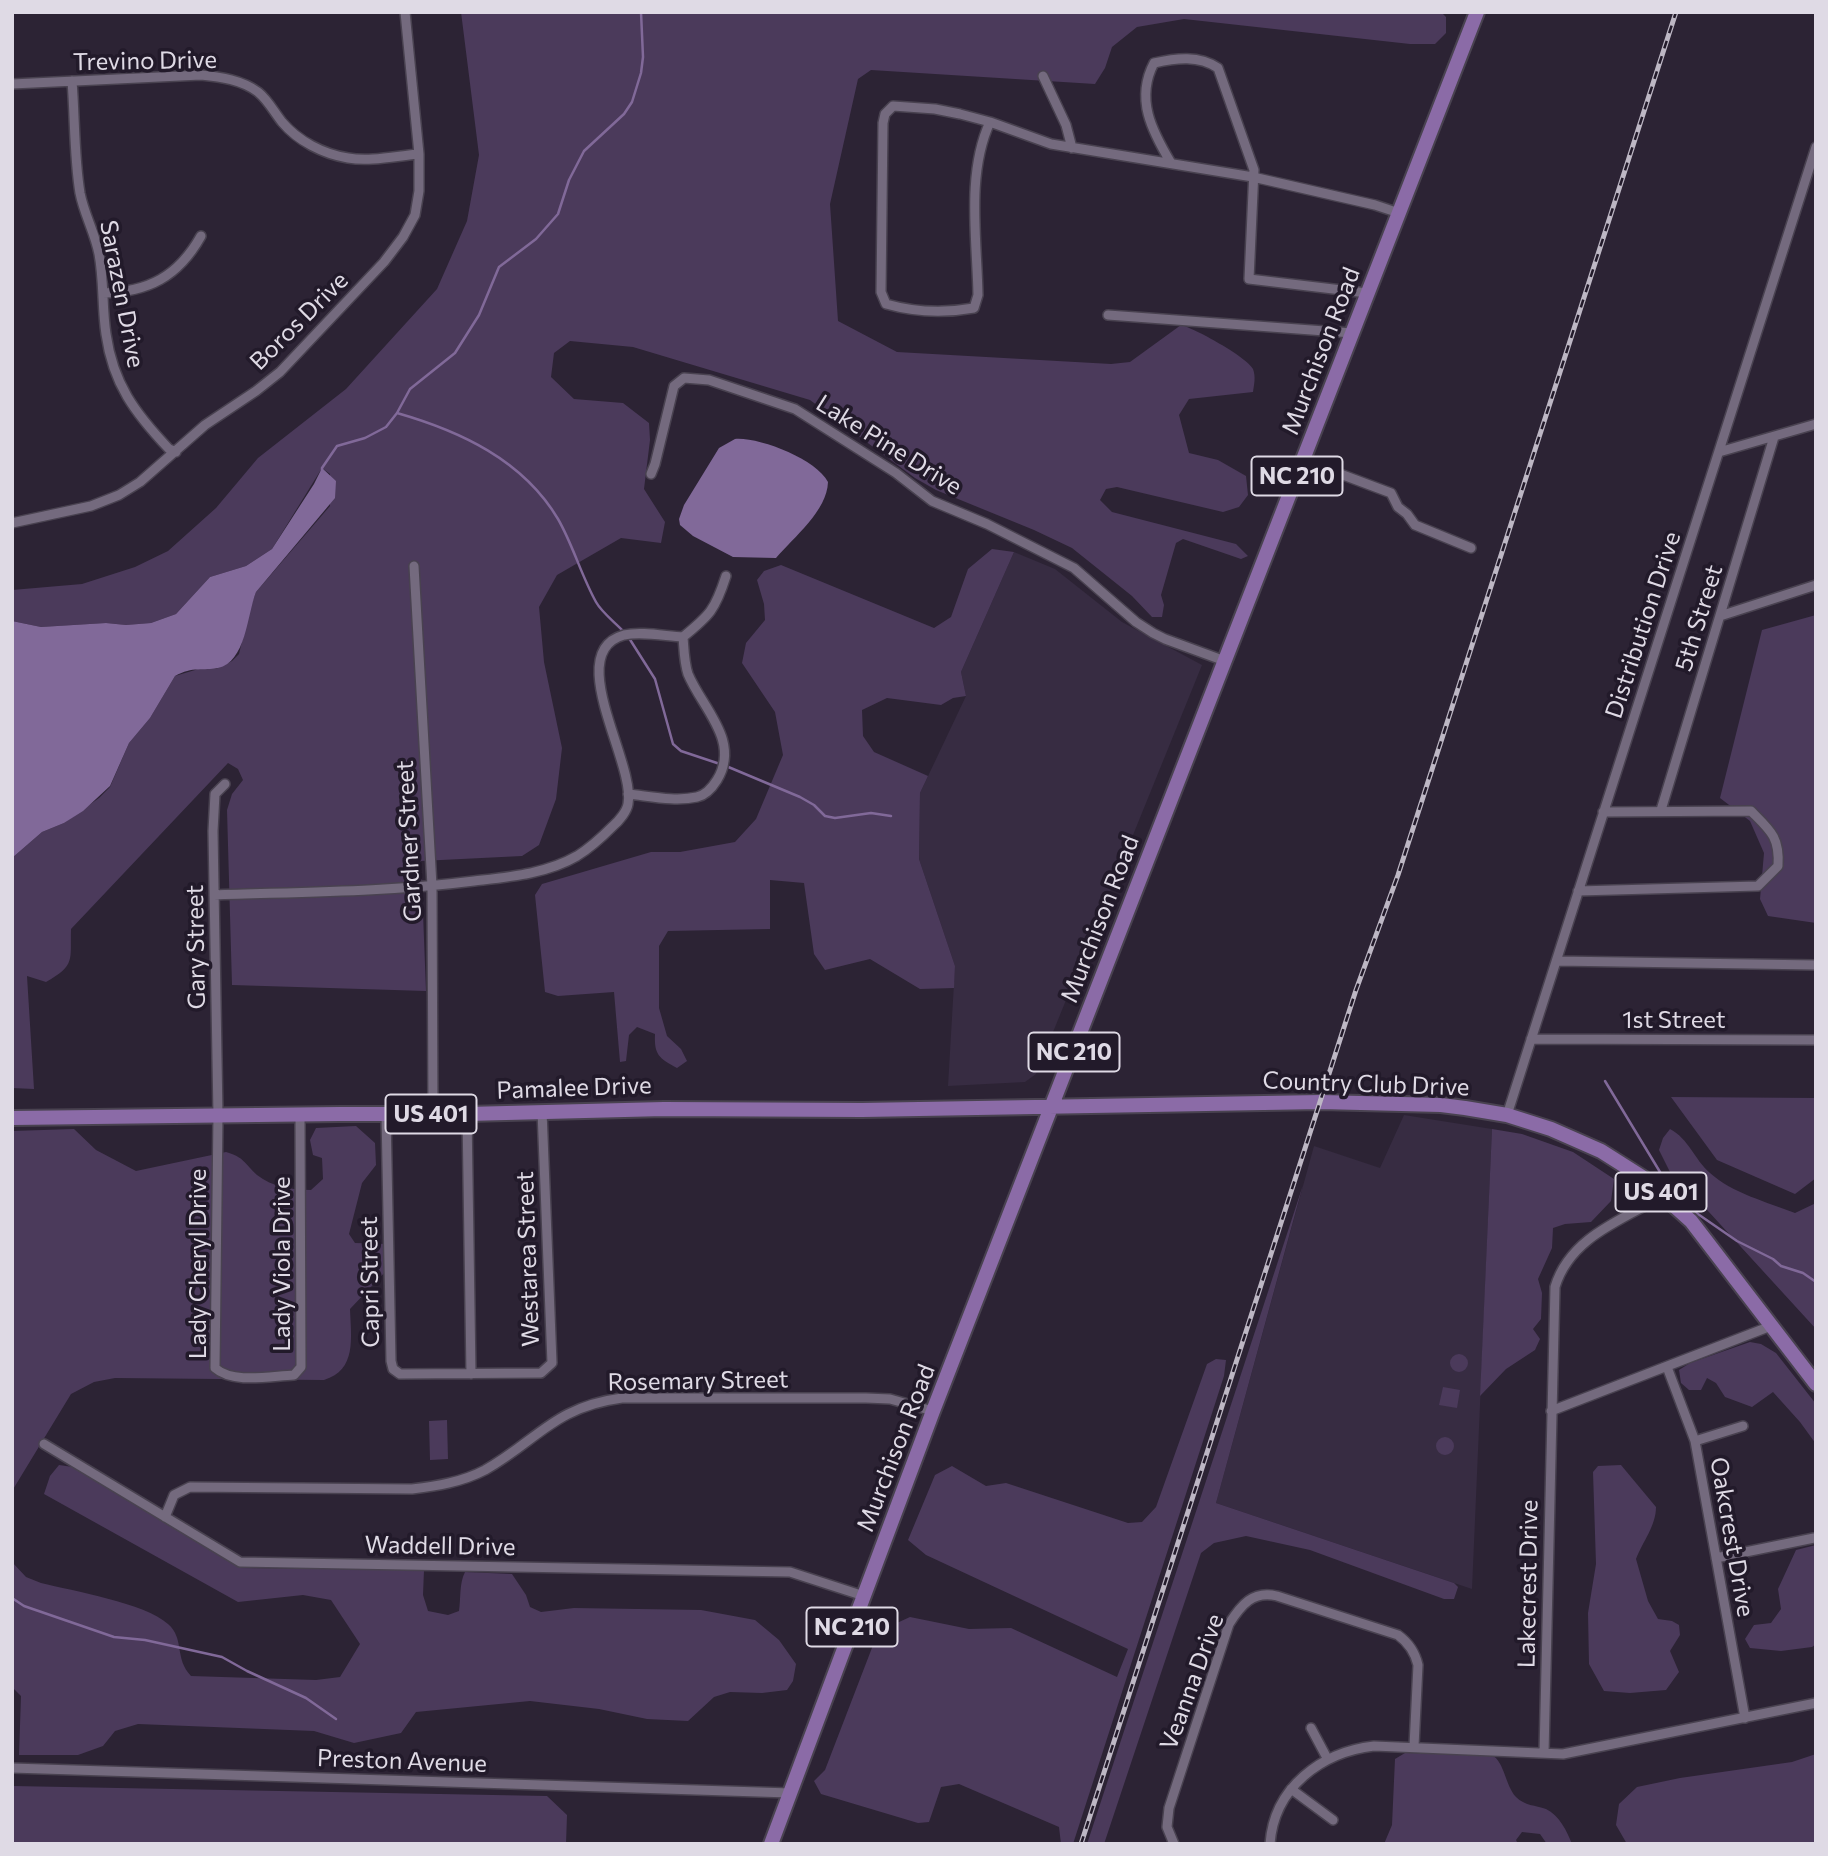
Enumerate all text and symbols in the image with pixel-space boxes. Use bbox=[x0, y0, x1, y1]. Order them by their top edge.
street label: Trevino Drive bbox=[73, 45, 217, 77]
street label: Sarazen Drive bbox=[94, 218, 150, 370]
street label: Murchison Road bbox=[1276, 263, 1366, 439]
street label: Boros Drive bbox=[244, 266, 354, 376]
street label: Lake Pine Drive bbox=[811, 389, 967, 501]
road number: NC 210 bbox=[1252, 456, 1342, 496]
street label: Distribution Drive bbox=[1599, 528, 1687, 722]
street label: 5th Street bbox=[1669, 561, 1729, 675]
street label: Gardner Street bbox=[390, 760, 428, 922]
street label: Murchison Road bbox=[1055, 831, 1145, 1007]
street label: Gary Street bbox=[181, 884, 211, 1010]
street label: 1st Street bbox=[1622, 1006, 1726, 1034]
road number: NC 210 bbox=[1028, 1032, 1120, 1072]
street label: Country Club Drive bbox=[1262, 1066, 1470, 1102]
street label: Pamalee Drive bbox=[496, 1071, 652, 1105]
road number: US 401 bbox=[386, 1094, 476, 1134]
street label: Lady Cheryl Drive bbox=[184, 1169, 212, 1359]
street label: Westarea Street bbox=[511, 1171, 545, 1347]
road number: US 401 bbox=[1616, 1172, 1706, 1212]
street label: Lady Viola Drive bbox=[268, 1176, 296, 1352]
street label: Capri Street bbox=[354, 1216, 386, 1348]
street label: Murchison Road bbox=[851, 1360, 941, 1536]
street label: Rosemary Street bbox=[607, 1365, 789, 1397]
street label: Oakcrest Drive bbox=[1704, 1455, 1760, 1619]
street label: Lakecrest Drive bbox=[1512, 1500, 1544, 1668]
street label: Waddell Drive bbox=[364, 1530, 516, 1562]
road number: NC 210 bbox=[806, 1608, 898, 1646]
street label: Veanna Drive bbox=[1154, 1610, 1230, 1754]
street label: Preston Avenue bbox=[316, 1744, 488, 1778]

